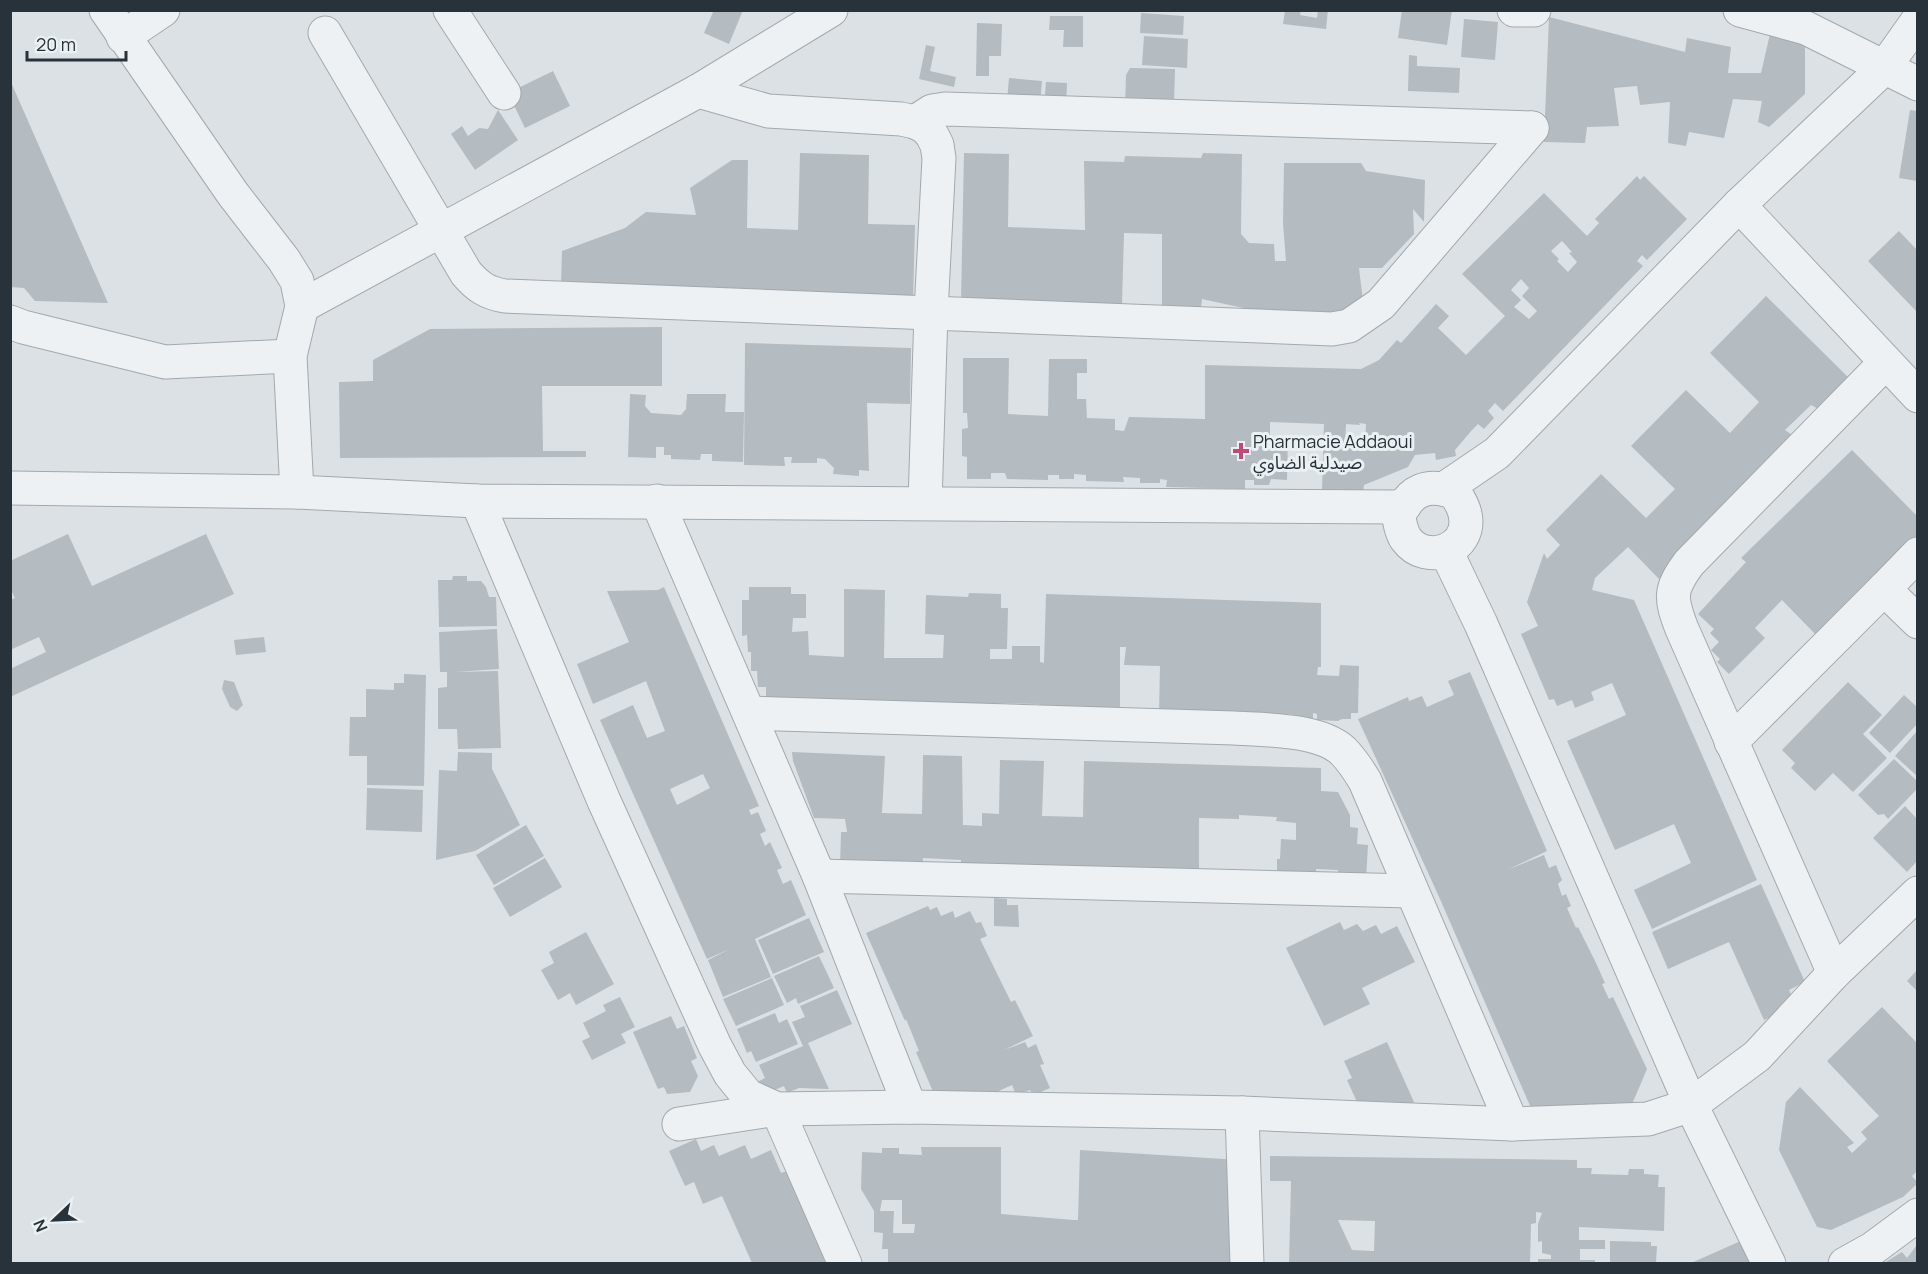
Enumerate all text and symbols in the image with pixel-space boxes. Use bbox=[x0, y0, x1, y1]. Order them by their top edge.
scale bar bbox=[27, 24, 126, 62]
text: 20 m bbox=[36, 32, 76, 56]
place label: Pharmacie Addaoui صيدلية الضاوي bbox=[1253, 429, 1413, 476]
marker: Pharmacie Addaoui صيدلية الضاوي bbox=[1234, 444, 1248, 458]
north arrow bbox=[24, 1190, 84, 1250]
text: N bbox=[28, 1216, 53, 1235]

